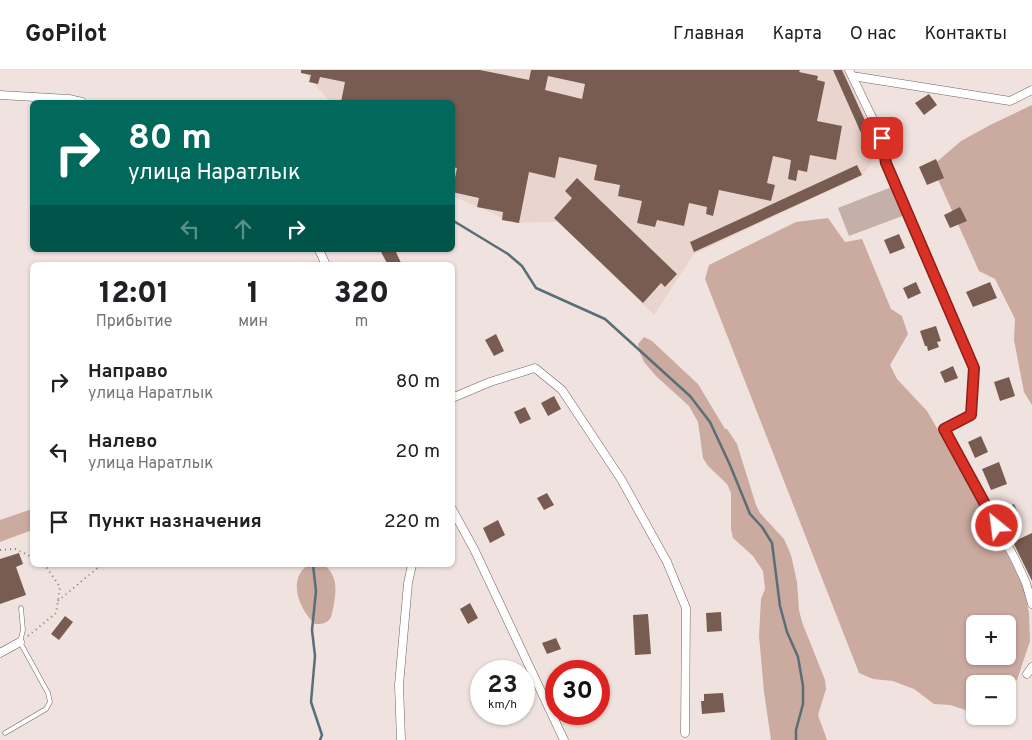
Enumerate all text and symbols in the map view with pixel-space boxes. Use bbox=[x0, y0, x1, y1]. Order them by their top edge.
text: GoPilot bbox=[25, 20, 107, 50]
text: Главная bbox=[673, 23, 744, 46]
text: Карта bbox=[772, 23, 822, 46]
text: О нас bbox=[850, 23, 896, 46]
text: Контакты bbox=[924, 23, 1007, 46]
text: 80 m bbox=[128, 117, 212, 161]
pin bbox=[861, 117, 903, 159]
icon: right bbox=[45, 120, 110, 185]
icon: arrive bbox=[868, 124, 896, 152]
text: улица Наратлык bbox=[128, 160, 300, 187]
icon: left bbox=[176, 215, 204, 243]
icon: ahead bbox=[229, 215, 257, 243]
icon: right bbox=[282, 215, 310, 243]
text: 12:01 bbox=[99, 276, 169, 313]
text: 1 bbox=[247, 276, 259, 313]
text: 320 bbox=[334, 276, 389, 313]
text: Прибытие bbox=[96, 312, 172, 332]
text: мин bbox=[238, 312, 268, 332]
text: m bbox=[355, 312, 368, 332]
text: Направо bbox=[88, 360, 168, 384]
icon: right bbox=[45, 368, 73, 396]
text: 80 m bbox=[396, 370, 440, 394]
text: улица Наратлык bbox=[88, 384, 213, 404]
text: Налево bbox=[88, 430, 157, 454]
icon: left bbox=[45, 438, 73, 466]
text: 20 m bbox=[396, 440, 440, 464]
text: улица Наратлык bbox=[88, 454, 213, 474]
position arrow bbox=[970, 499, 1022, 551]
icon: arrive bbox=[45, 508, 73, 536]
text: Пункт назначения bbox=[88, 510, 262, 534]
text: 220 m bbox=[384, 510, 440, 534]
map controls bbox=[966, 615, 1016, 725]
button: + bbox=[966, 615, 1016, 665]
speed limit sign: 30 bbox=[545, 660, 610, 725]
text: 23 bbox=[487, 670, 518, 702]
button: − bbox=[966, 675, 1016, 725]
text: km/h bbox=[488, 697, 517, 713]

